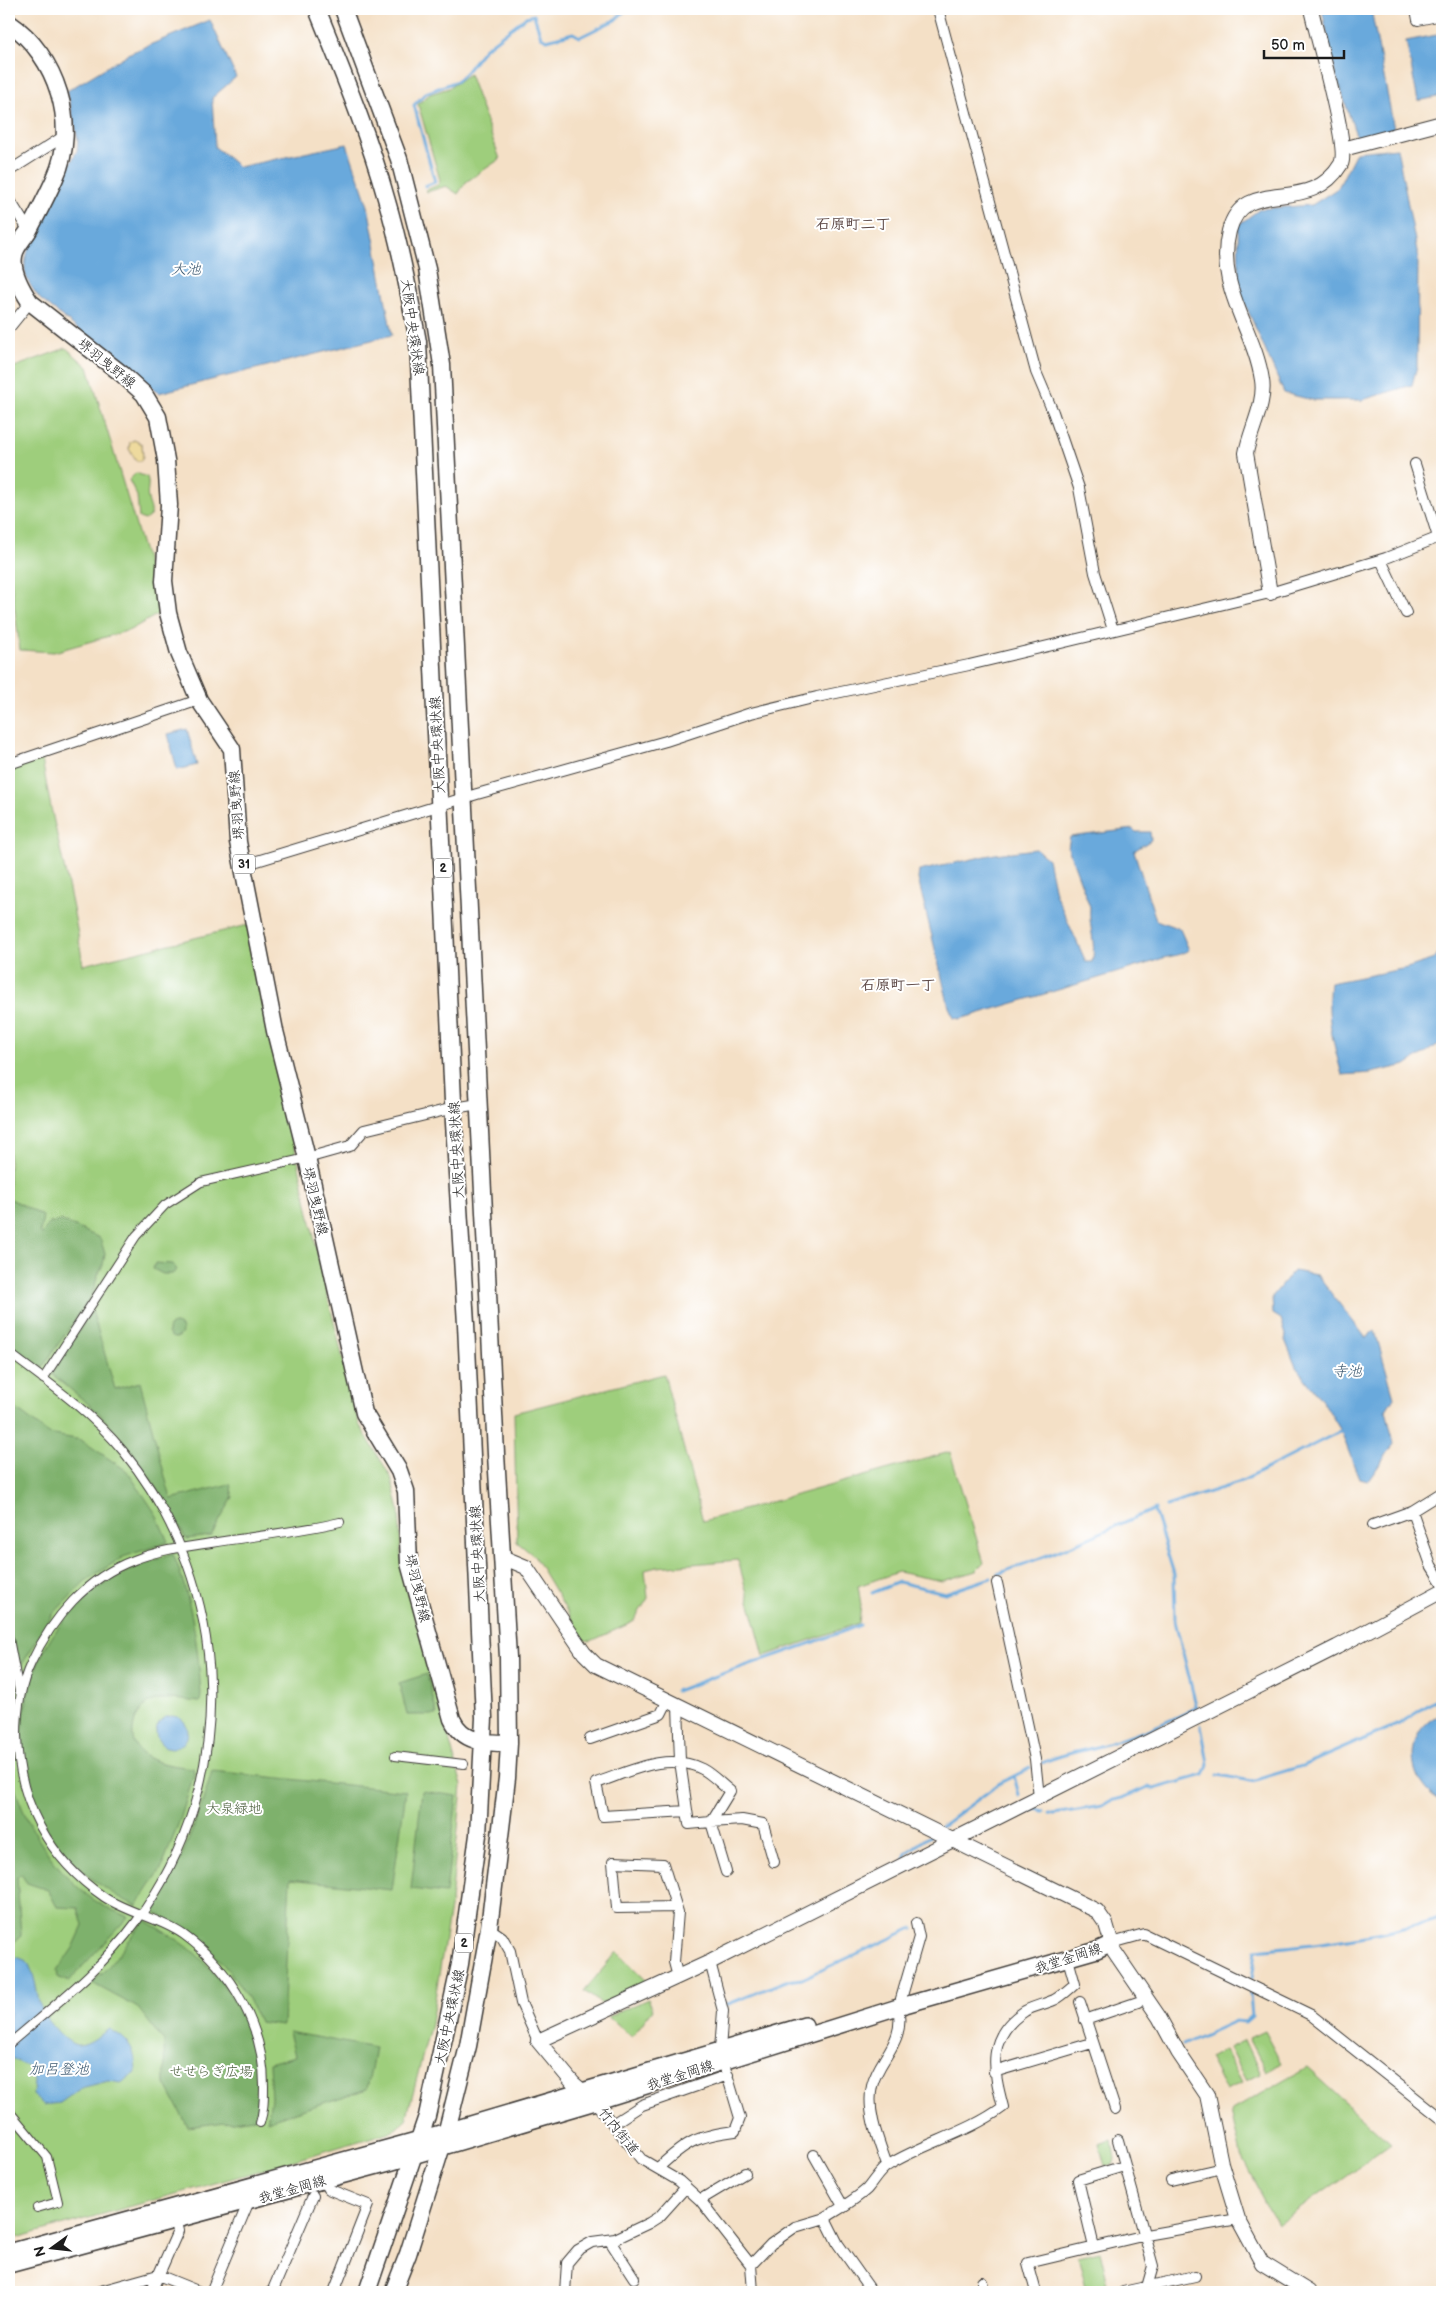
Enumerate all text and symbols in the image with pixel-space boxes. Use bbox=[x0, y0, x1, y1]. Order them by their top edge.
scale bar bbox=[1264, 28, 1344, 60]
text: 50 m bbox=[1271, 36, 1305, 55]
district label: 石原町二丁 bbox=[815, 215, 891, 234]
water label: 大池 bbox=[171, 260, 202, 279]
street label: 大阪中央環状線 bbox=[397, 277, 428, 377]
street label: 堺羽曳野線 bbox=[74, 335, 139, 392]
street label: 大阪中央環状線 bbox=[426, 696, 449, 794]
street label: 堺羽曳野線 bbox=[226, 769, 247, 840]
road number: 31 bbox=[233, 854, 255, 874]
road number: 2 bbox=[434, 858, 452, 878]
district label: 石原町一丁 bbox=[860, 976, 936, 995]
street label: 大阪中央環状線 bbox=[445, 1101, 468, 1199]
street label: 堺羽曳野線 bbox=[299, 1165, 332, 1237]
water label: 寺池 bbox=[1332, 1362, 1363, 1381]
street label: 大阪中央環状線 bbox=[466, 1505, 489, 1603]
street label: 堺羽曳野線 bbox=[401, 1552, 434, 1624]
park label: 大泉緑地 bbox=[206, 1800, 262, 1817]
road number: 2 bbox=[455, 1934, 473, 1952]
street label: 我堂金岡線 bbox=[1032, 1940, 1104, 1977]
street label: 大阪中央環状線 bbox=[431, 1967, 468, 2067]
street label: 我堂金岡線 bbox=[644, 2057, 716, 2094]
water label: 加呂登池 bbox=[29, 2060, 90, 2079]
park label: せせらぎ広場 bbox=[169, 2063, 253, 2080]
street label: 竹内街道 bbox=[595, 2104, 643, 2159]
street label: 我堂金岡線 bbox=[256, 2172, 328, 2207]
north arrow bbox=[28, 2224, 78, 2274]
text: N bbox=[30, 2244, 49, 2259]

